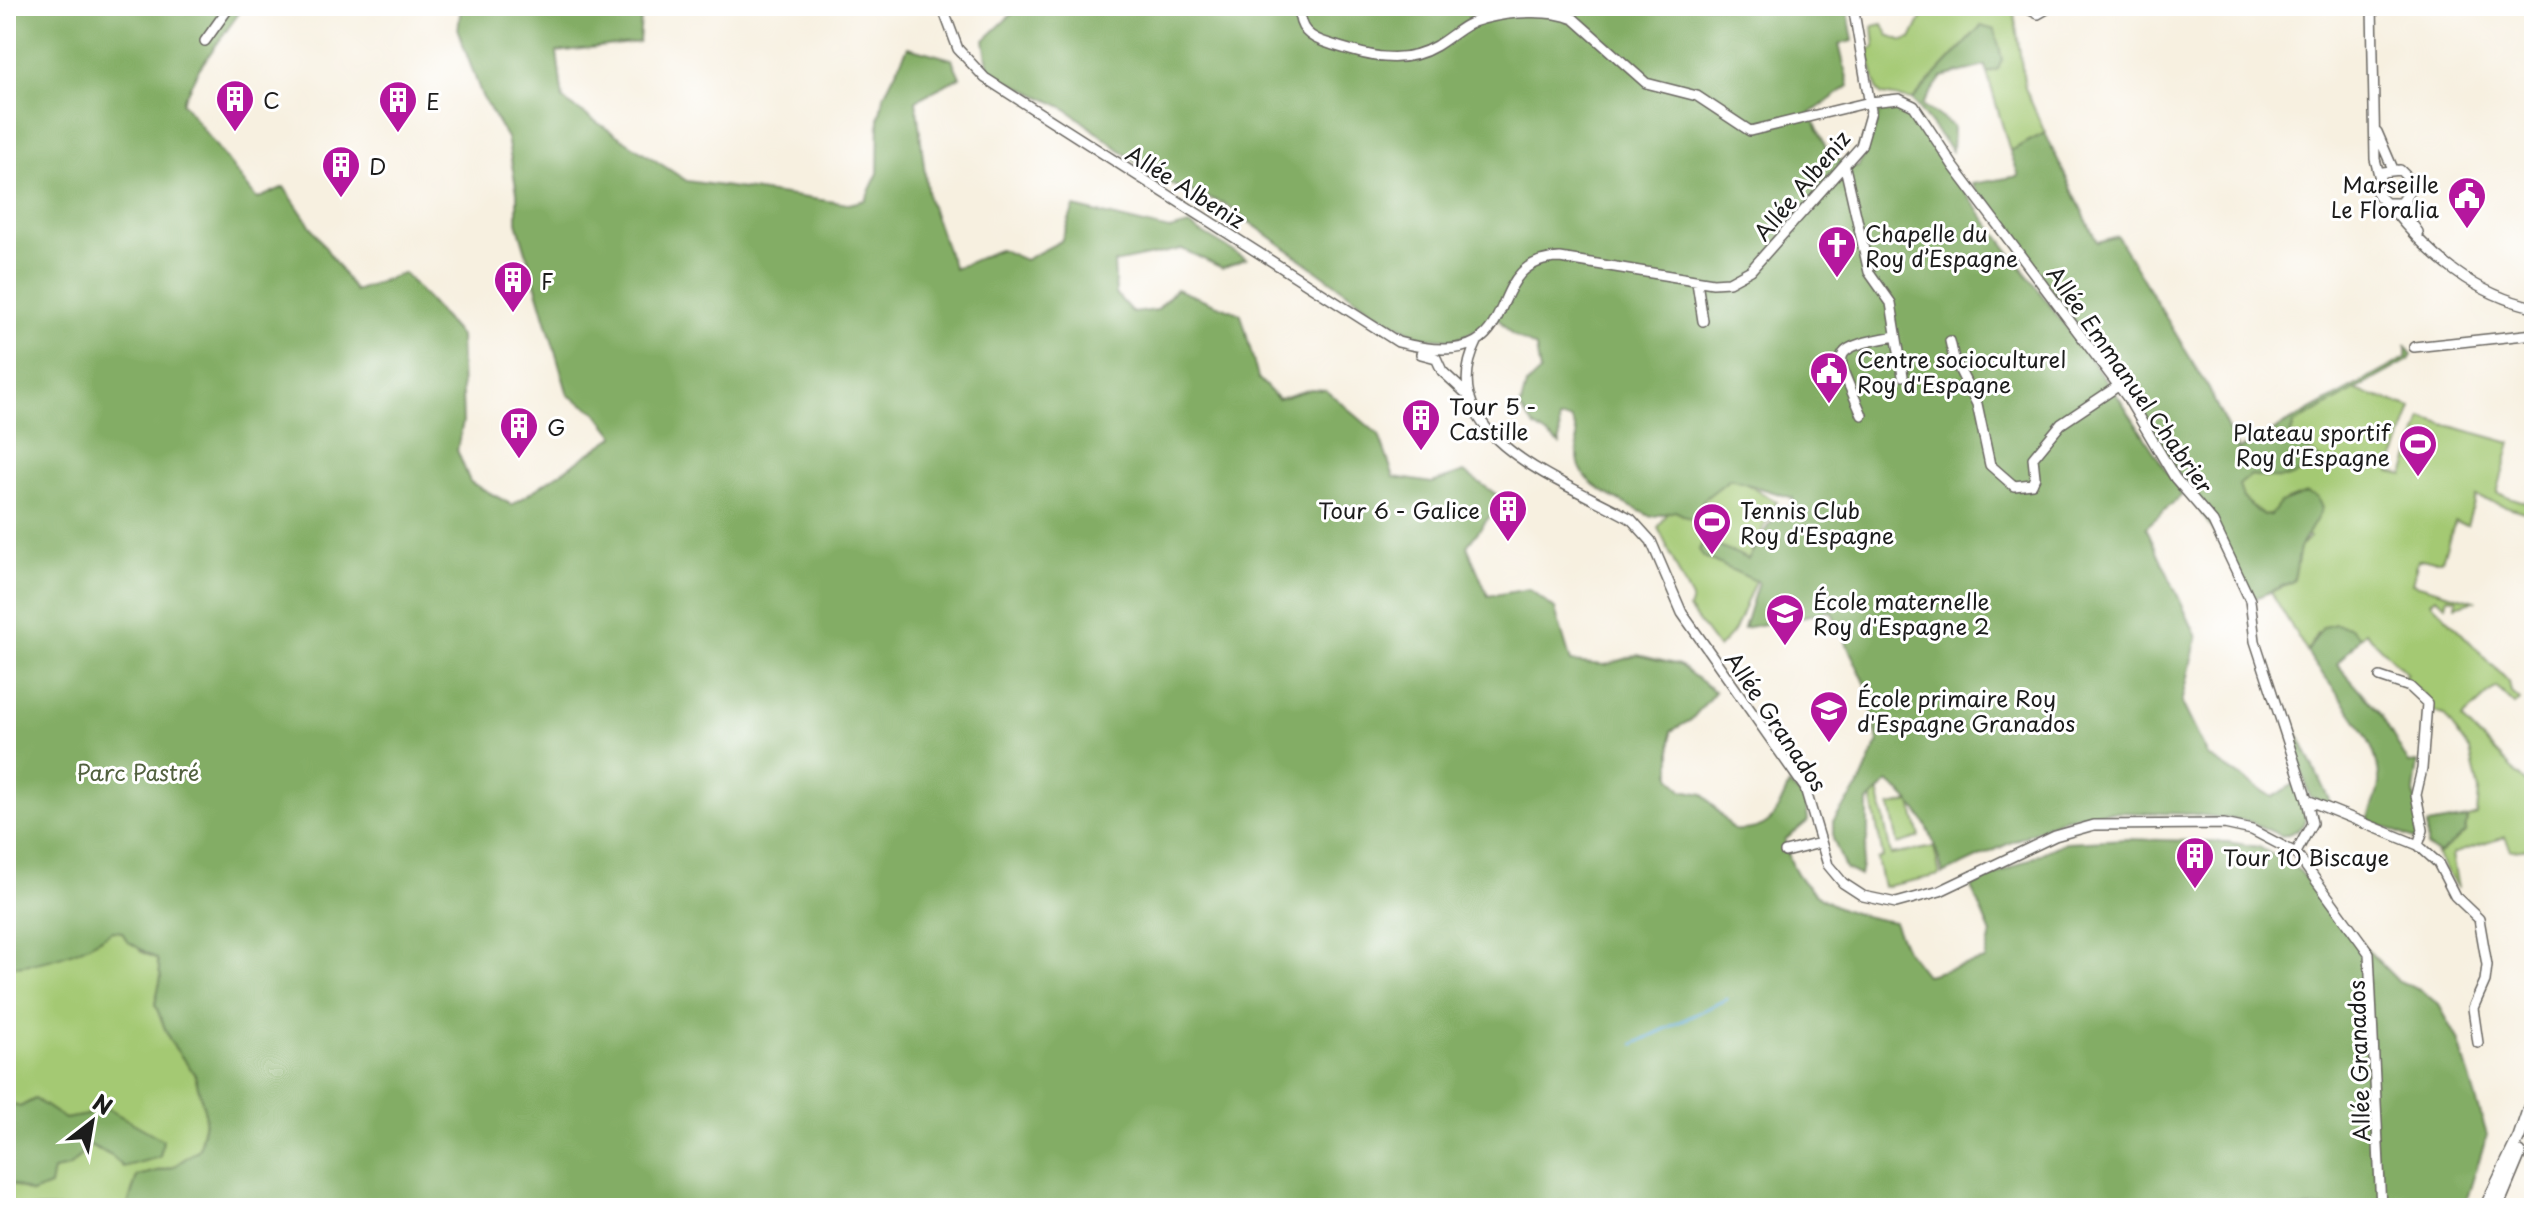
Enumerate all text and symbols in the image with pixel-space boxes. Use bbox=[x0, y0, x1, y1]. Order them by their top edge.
building icon: C bbox=[214, 78, 256, 133]
building icon: E bbox=[377, 79, 419, 134]
place label: C bbox=[263, 83, 280, 116]
place label: E bbox=[426, 84, 440, 117]
street label: Allée Albeniz bbox=[1745, 123, 1857, 247]
street label: Allée Albeniz bbox=[1120, 136, 1252, 236]
building icon: D bbox=[320, 144, 362, 199]
place label: D bbox=[369, 149, 386, 182]
place label: Marseille Le Floralia bbox=[2331, 167, 2440, 225]
public building icon: Marseille Le Floralia bbox=[2446, 175, 2488, 230]
place label: Chapelle du Roy d’Espagne bbox=[1865, 216, 2018, 274]
church icon: Chapelle du Roy d’Espagne bbox=[1816, 224, 1858, 279]
building icon: F bbox=[492, 259, 534, 314]
street label: Allée Emmanuel Chabrier bbox=[2040, 259, 2222, 499]
place label: F bbox=[541, 264, 554, 297]
place label: Centre socioculturel Roy d'Espagne bbox=[1857, 342, 2066, 400]
public building icon: Centre socioculturel Roy d'Espagne bbox=[1808, 350, 1850, 405]
place label: Tour 5 - Castille bbox=[1449, 389, 1537, 447]
building icon: Tour 5 - Castille bbox=[1400, 397, 1442, 452]
building icon: G bbox=[498, 405, 540, 460]
place label: G bbox=[547, 410, 565, 443]
place label: Plateau sportif Roy d'Espagne bbox=[2233, 415, 2392, 473]
sports icon: Plateau sportif Roy d'Espagne bbox=[2397, 423, 2439, 478]
building icon: Tour 6 - Galice bbox=[1487, 488, 1529, 543]
place label: Tour 6 - Galice bbox=[1318, 493, 1480, 526]
place label: Tennis Club Roy d'Espagne bbox=[1740, 493, 1894, 551]
sports icon: Tennis Club Roy d'Espagne bbox=[1691, 501, 1733, 556]
place label: École maternelle Roy d'Espagne 2 bbox=[1813, 584, 1990, 642]
school or university icon: École maternelle Roy d'Espagne 2 bbox=[1764, 592, 1806, 647]
street label: Allée Granados bbox=[1718, 645, 1836, 797]
place label: École primaire Roy d'Espagne Granados bbox=[1857, 681, 2075, 739]
school or university icon: École primaire Roy d'Espagne Granados bbox=[1808, 689, 1850, 744]
park label: Parc Pastré bbox=[76, 755, 200, 788]
building icon: Tour 10 Biscaye bbox=[2174, 835, 2216, 890]
place label: Tour 10 Biscaye bbox=[2223, 840, 2389, 873]
street label: Allée Granados bbox=[2339, 979, 2377, 1143]
north arrow bbox=[52, 1082, 132, 1162]
text: N bbox=[87, 1085, 119, 1122]

